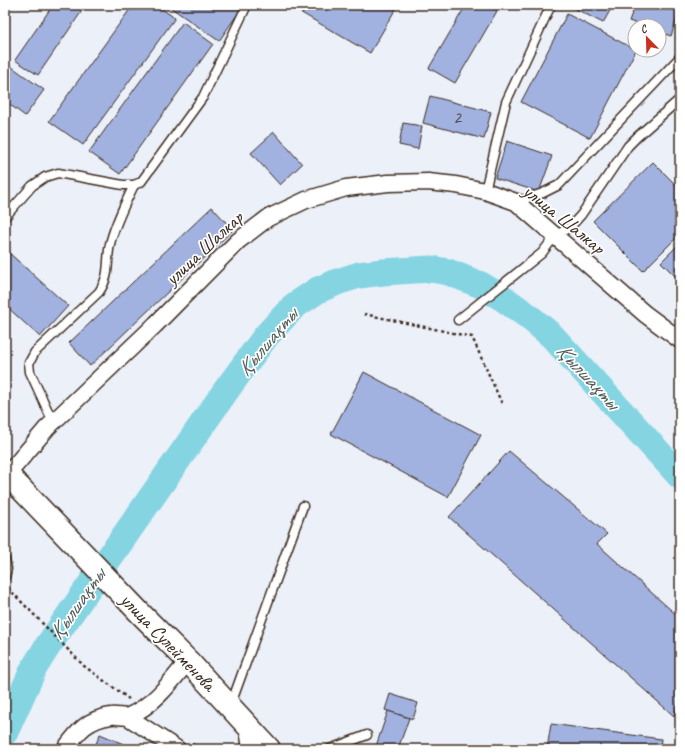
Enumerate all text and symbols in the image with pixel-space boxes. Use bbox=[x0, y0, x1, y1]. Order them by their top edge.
north arrow bbox=[627, 18, 667, 58]
text: С bbox=[638, 21, 650, 36]
house number: 2 bbox=[453, 106, 463, 128]
street label: улица Шалкар bbox=[517, 178, 611, 261]
street label: улица Шалкар bbox=[159, 204, 249, 291]
water label: Қылшақты bbox=[231, 300, 305, 381]
water label: Қылшақты bbox=[551, 338, 628, 417]
water label: Қылшақты bbox=[43, 560, 113, 645]
street label: улица Сулейменова bbox=[114, 587, 222, 698]

